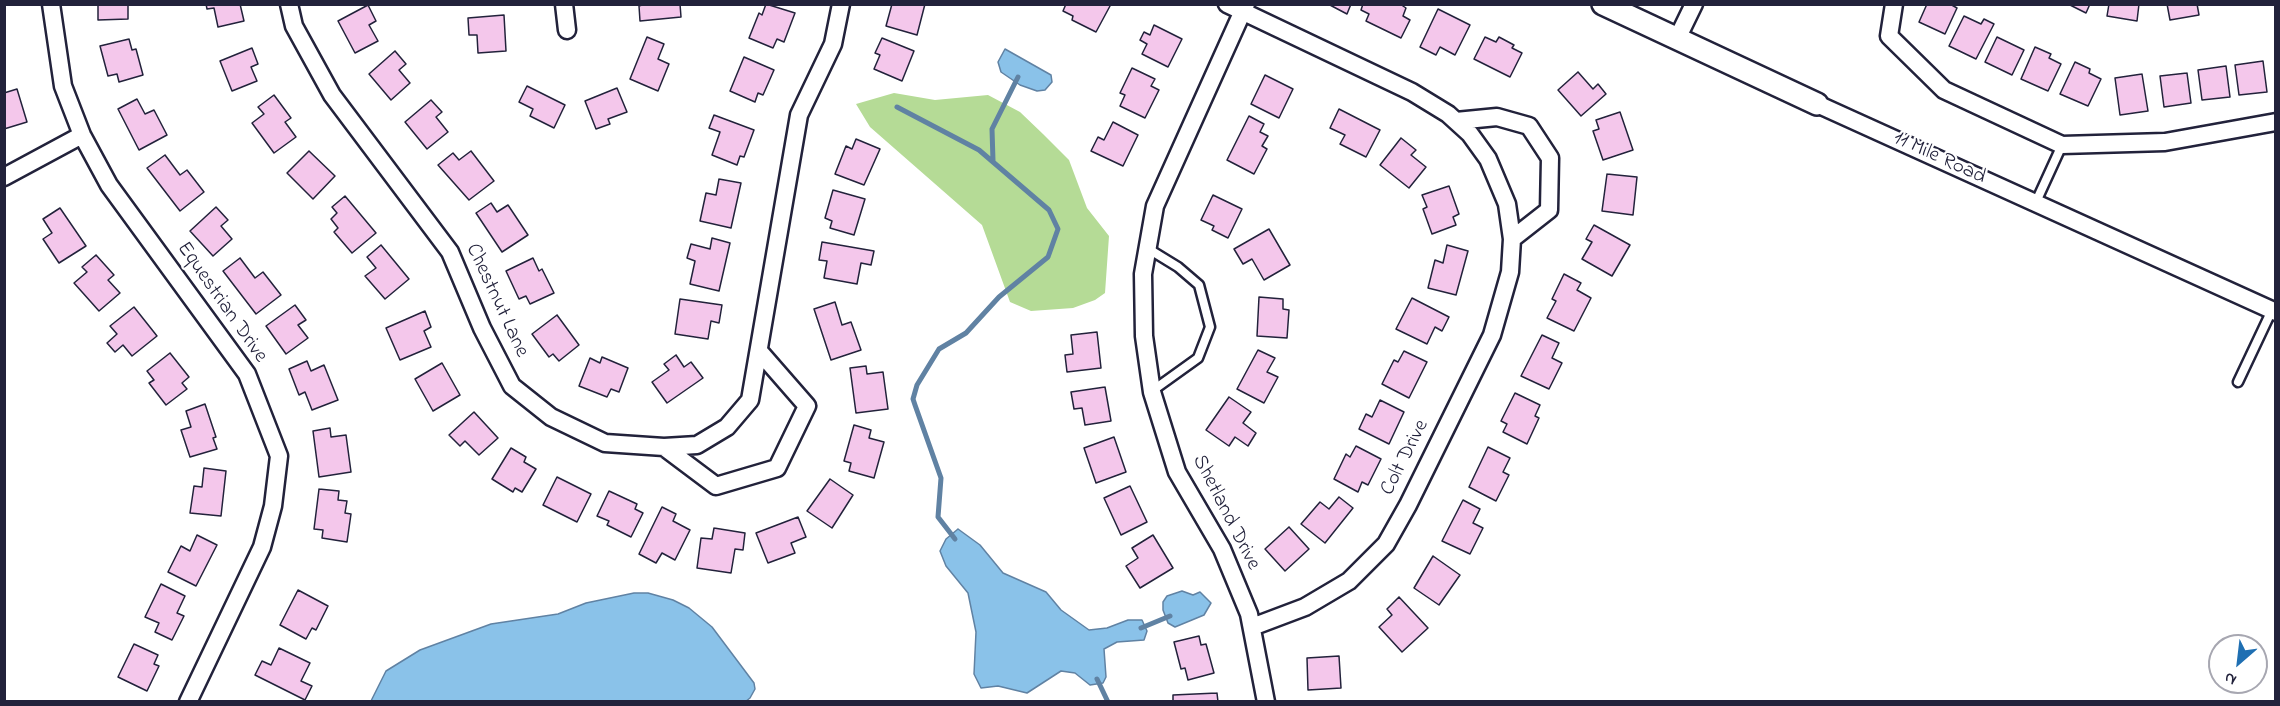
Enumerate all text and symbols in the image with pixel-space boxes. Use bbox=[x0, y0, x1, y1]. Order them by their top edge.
street label: 11 Mile Road bbox=[1889, 127, 1989, 191]
street label: Equestrian Drive bbox=[170, 238, 272, 368]
street label: Chestnut Lane bbox=[459, 240, 533, 362]
street label: Colt Drive bbox=[1376, 416, 1436, 500]
street label: Shetland Drive bbox=[1185, 451, 1265, 575]
north arrow bbox=[2208, 634, 2268, 694]
text: N bbox=[2220, 665, 2241, 691]

